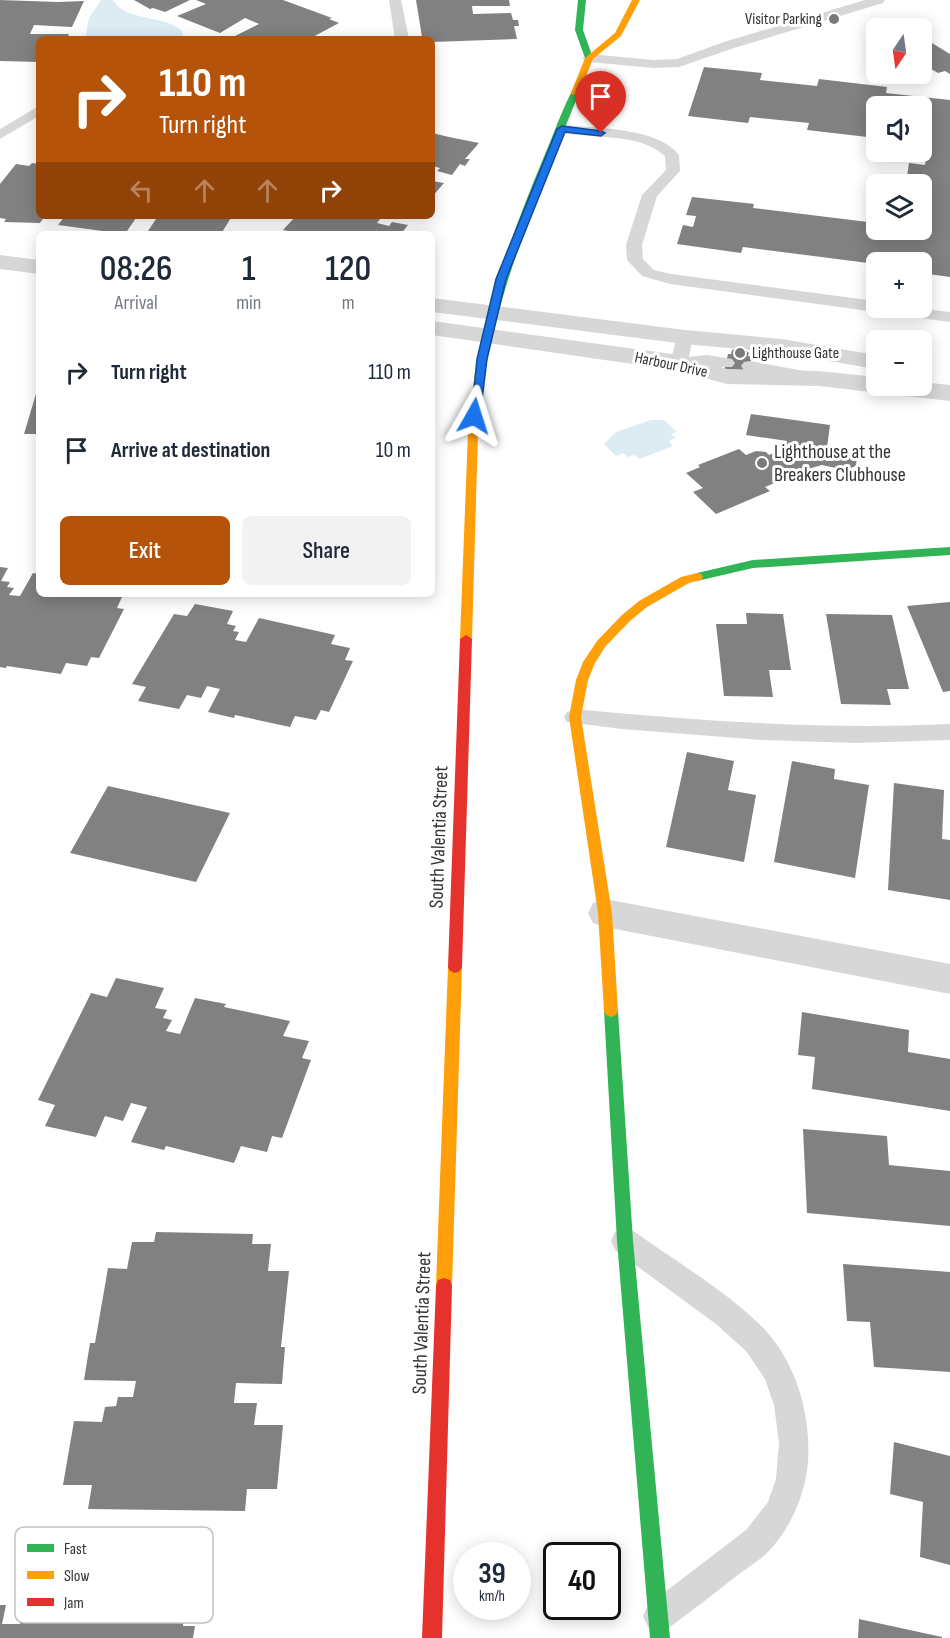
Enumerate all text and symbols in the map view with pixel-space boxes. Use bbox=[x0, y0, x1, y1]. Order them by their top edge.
place label: Visitor Parking bbox=[745, 10, 822, 29]
marker: Visitor Parking bbox=[827, 12, 841, 26]
north arrow bbox=[866, 18, 932, 84]
map controls bbox=[866, 18, 932, 396]
text: 110 m bbox=[159, 58, 246, 109]
icon: right bbox=[60, 60, 138, 138]
pin bbox=[575, 71, 626, 133]
icon: arrive bbox=[584, 80, 617, 113]
button: sound bbox=[866, 96, 932, 162]
text: Turn right bbox=[159, 109, 246, 141]
icon: left bbox=[125, 174, 158, 207]
icon: ahead bbox=[188, 174, 221, 207]
icon: ahead bbox=[251, 174, 284, 207]
icon: right bbox=[314, 174, 347, 207]
button: layers bbox=[866, 174, 932, 240]
text: 08:26 bbox=[100, 248, 172, 291]
text: 1 bbox=[242, 248, 256, 291]
text: 120 bbox=[325, 248, 371, 291]
button: + bbox=[866, 252, 932, 318]
text: Arrival bbox=[115, 291, 158, 315]
text: min bbox=[236, 291, 261, 315]
text: m bbox=[342, 291, 355, 315]
button: − bbox=[866, 330, 932, 396]
place label: Lighthouse Gate bbox=[752, 344, 839, 363]
marker: Lighthouse Gate bbox=[733, 346, 747, 360]
street label: Harbour Drive bbox=[633, 348, 709, 382]
icon: right bbox=[60, 356, 93, 389]
text: Turn right bbox=[111, 359, 187, 386]
text: 110 m bbox=[368, 359, 411, 386]
position arrow bbox=[442, 384, 506, 448]
icon: arrive bbox=[60, 434, 93, 467]
text: Arrive at destination bbox=[111, 437, 270, 464]
text: 10 m bbox=[376, 437, 411, 464]
place label: Lighthouse at the Breakers Clubhouse bbox=[774, 440, 906, 487]
marker: Lighthouse at the Breakers Clubhouse bbox=[755, 456, 769, 470]
button: Exit bbox=[60, 516, 230, 585]
button: Share bbox=[242, 516, 411, 585]
street label: South Valentia Street bbox=[425, 765, 453, 909]
street label: South Valentia Street bbox=[408, 1251, 436, 1395]
legend bbox=[15, 1527, 213, 1623]
text: Fast bbox=[64, 1540, 87, 1559]
speed limit sign: 40 bbox=[543, 1542, 621, 1620]
text: 39 bbox=[478, 1556, 506, 1592]
text: Slow bbox=[64, 1567, 89, 1586]
text: km/h bbox=[479, 1587, 505, 1606]
text: Jam bbox=[63, 1594, 84, 1613]

